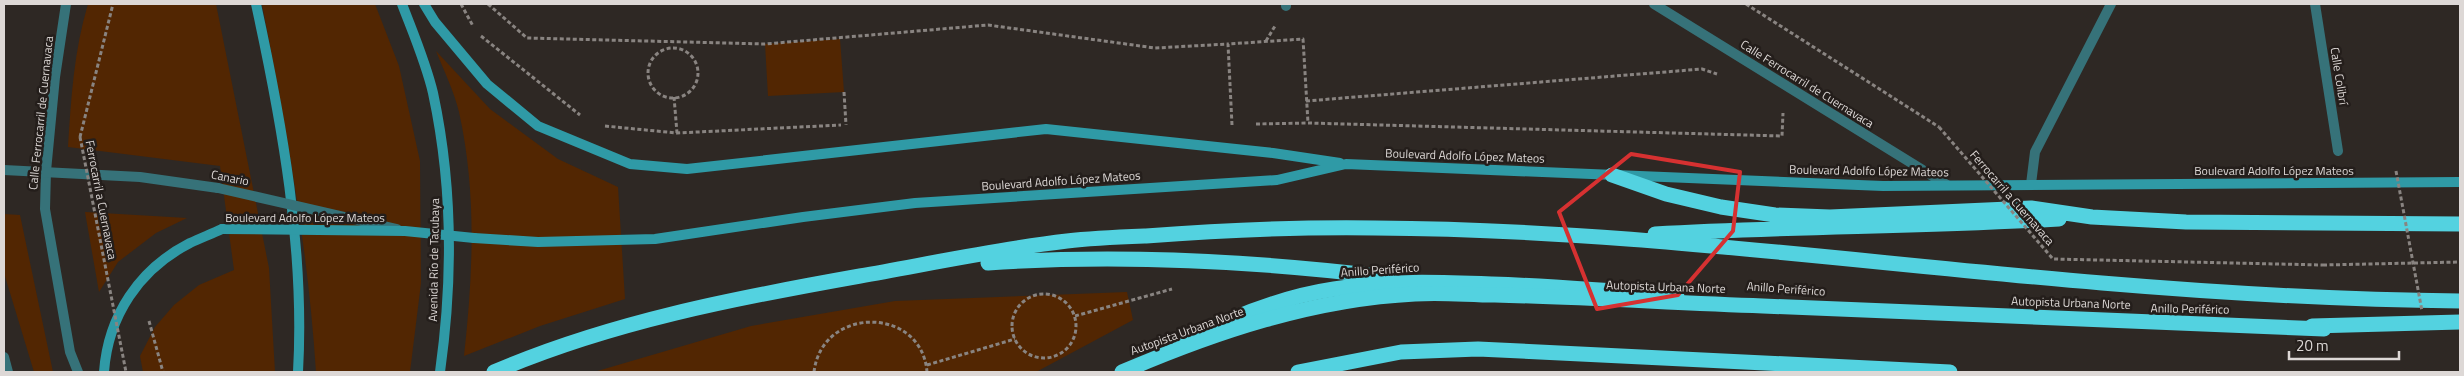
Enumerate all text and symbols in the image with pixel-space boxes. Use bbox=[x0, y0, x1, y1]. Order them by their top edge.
street label: Calle Ferrocarril de Cuernavaca bbox=[23, 35, 58, 191]
street label: Calle Ferrocarril de Cuernavaca bbox=[1737, 35, 1878, 133]
street label: Calle Colibrí bbox=[2326, 46, 2354, 107]
street label: Ferrocarril a Cuernavaca bbox=[81, 139, 122, 261]
street label: Boulevard Adolfo López Mateos bbox=[1385, 143, 1546, 168]
street label: Ferrocarril a Cuernavaca bbox=[1965, 146, 2059, 250]
street label: Boulevard Adolfo López Mateos bbox=[1789, 160, 1949, 181]
street label: Boulevard Adolfo López Mateos bbox=[2194, 161, 2354, 180]
street label: Canario bbox=[210, 165, 251, 190]
street label: Boulevard Adolfo López Mateos bbox=[981, 165, 1142, 196]
street label: Avenida Río de Tacubaya bbox=[423, 198, 444, 322]
street label: Boulevard Adolfo López Mateos bbox=[225, 208, 385, 227]
street label: Anillo Periférico bbox=[1340, 257, 1420, 282]
street label: Autopista Urbana Norte bbox=[1606, 275, 1726, 298]
street label: Anillo Periférico bbox=[1746, 276, 1826, 301]
street label: Autopista Urbana Norte bbox=[2011, 291, 2131, 314]
street label: Anillo Periférico bbox=[2150, 298, 2230, 319]
street label: Autopista Urbana Norte bbox=[1127, 301, 1246, 360]
scale bar bbox=[2289, 328, 2399, 360]
text: 20 m bbox=[2296, 334, 2329, 357]

